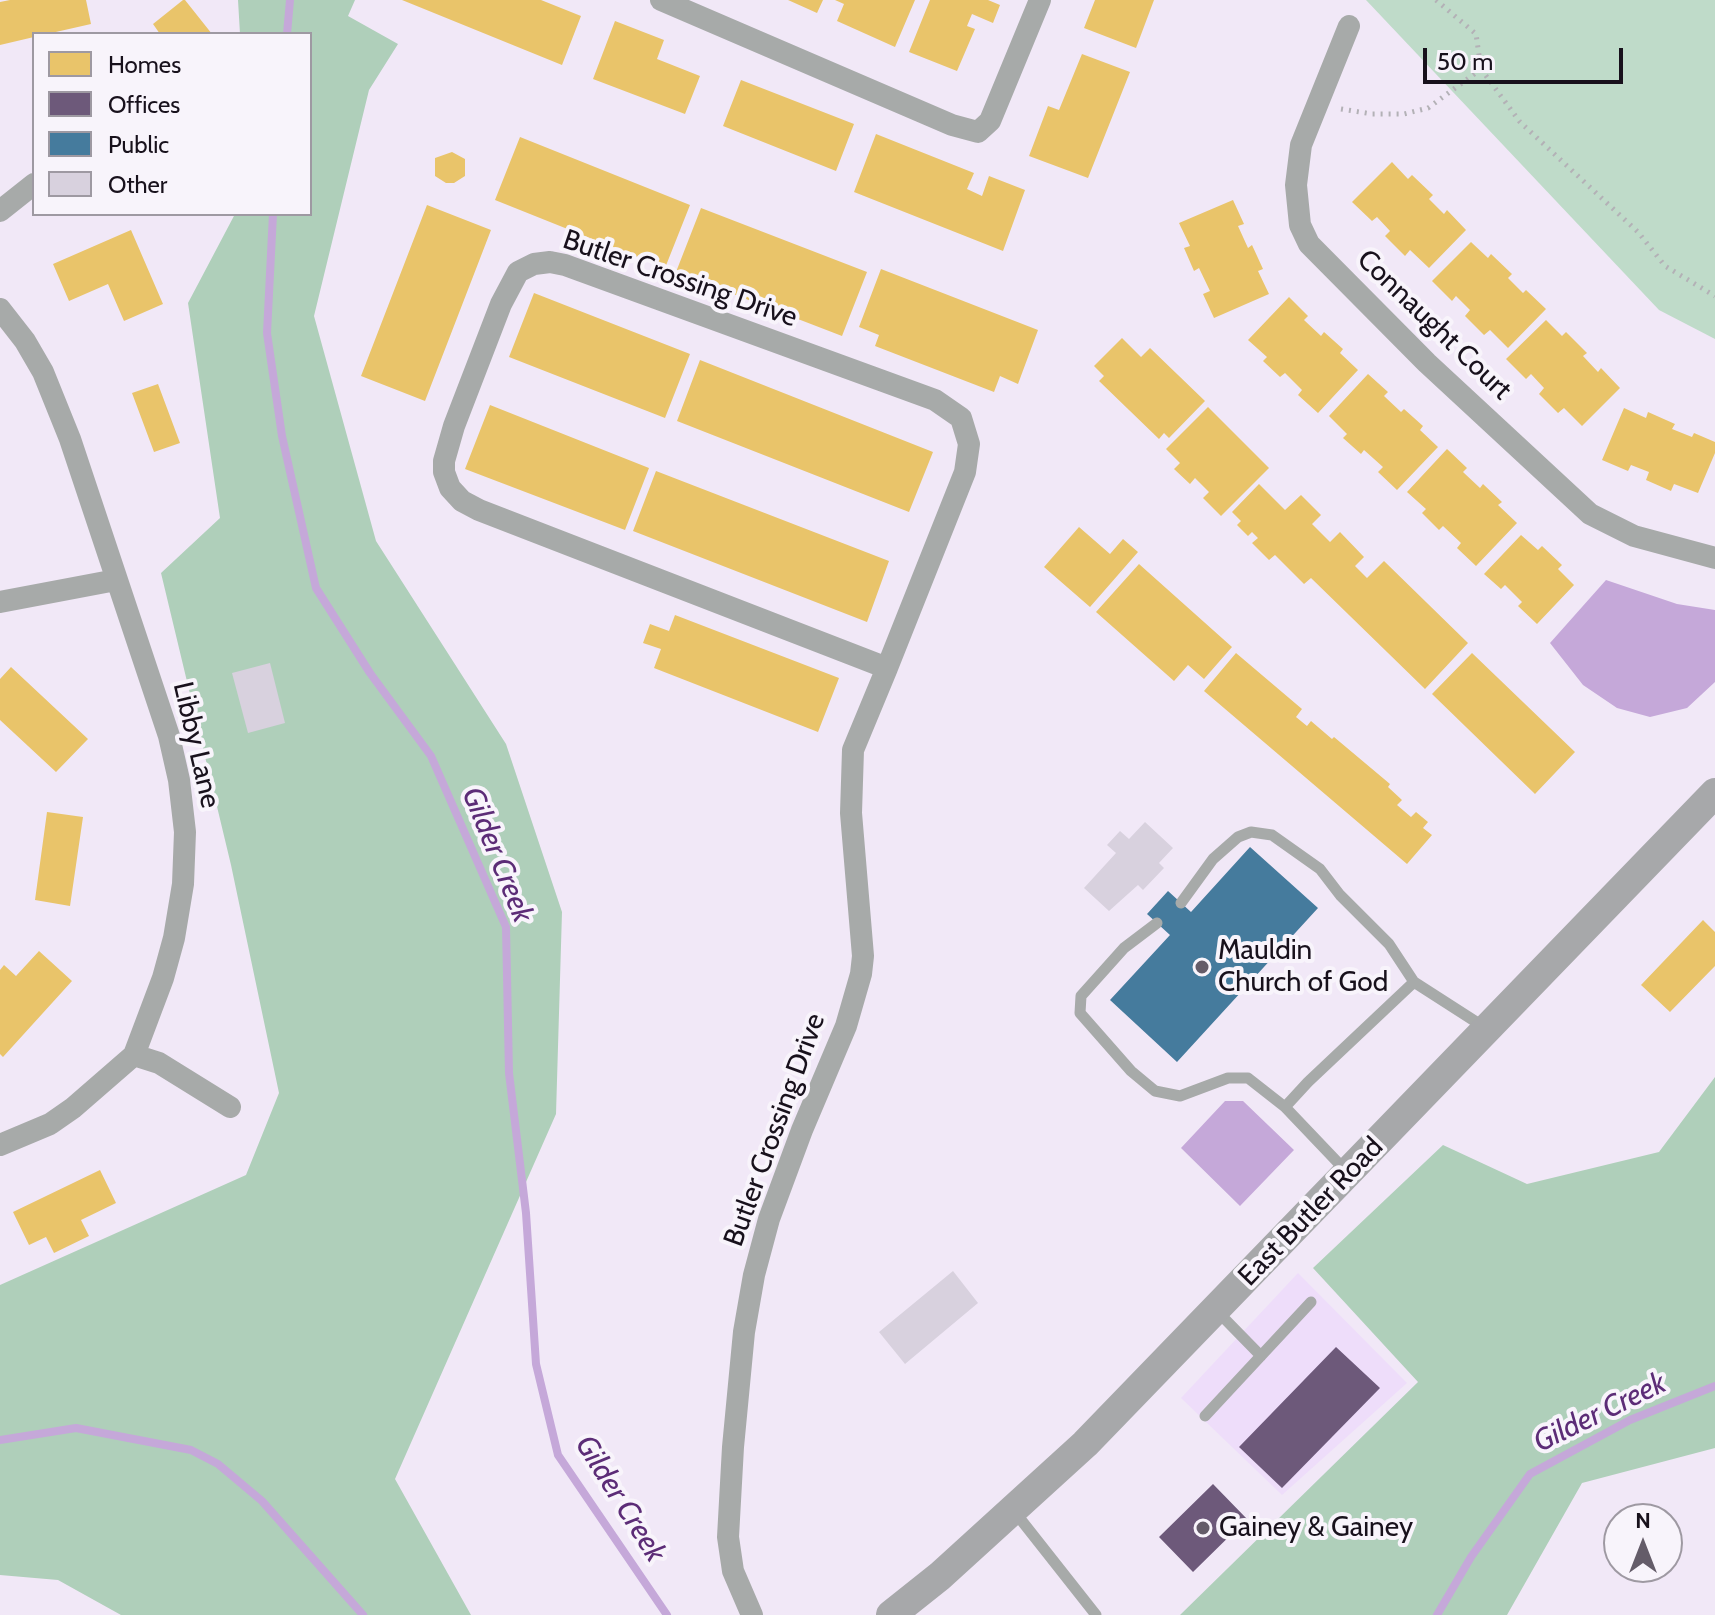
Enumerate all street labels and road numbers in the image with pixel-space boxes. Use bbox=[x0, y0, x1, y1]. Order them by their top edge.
street label: Butler Crossing Drive bbox=[559, 223, 801, 335]
street label: Connaught Court bbox=[1350, 243, 1518, 407]
street label: Libby Lane bbox=[165, 679, 227, 811]
street label: Butler Crossing Drive bbox=[717, 1009, 833, 1251]
street label: East Butler Road bbox=[1232, 1131, 1390, 1293]

